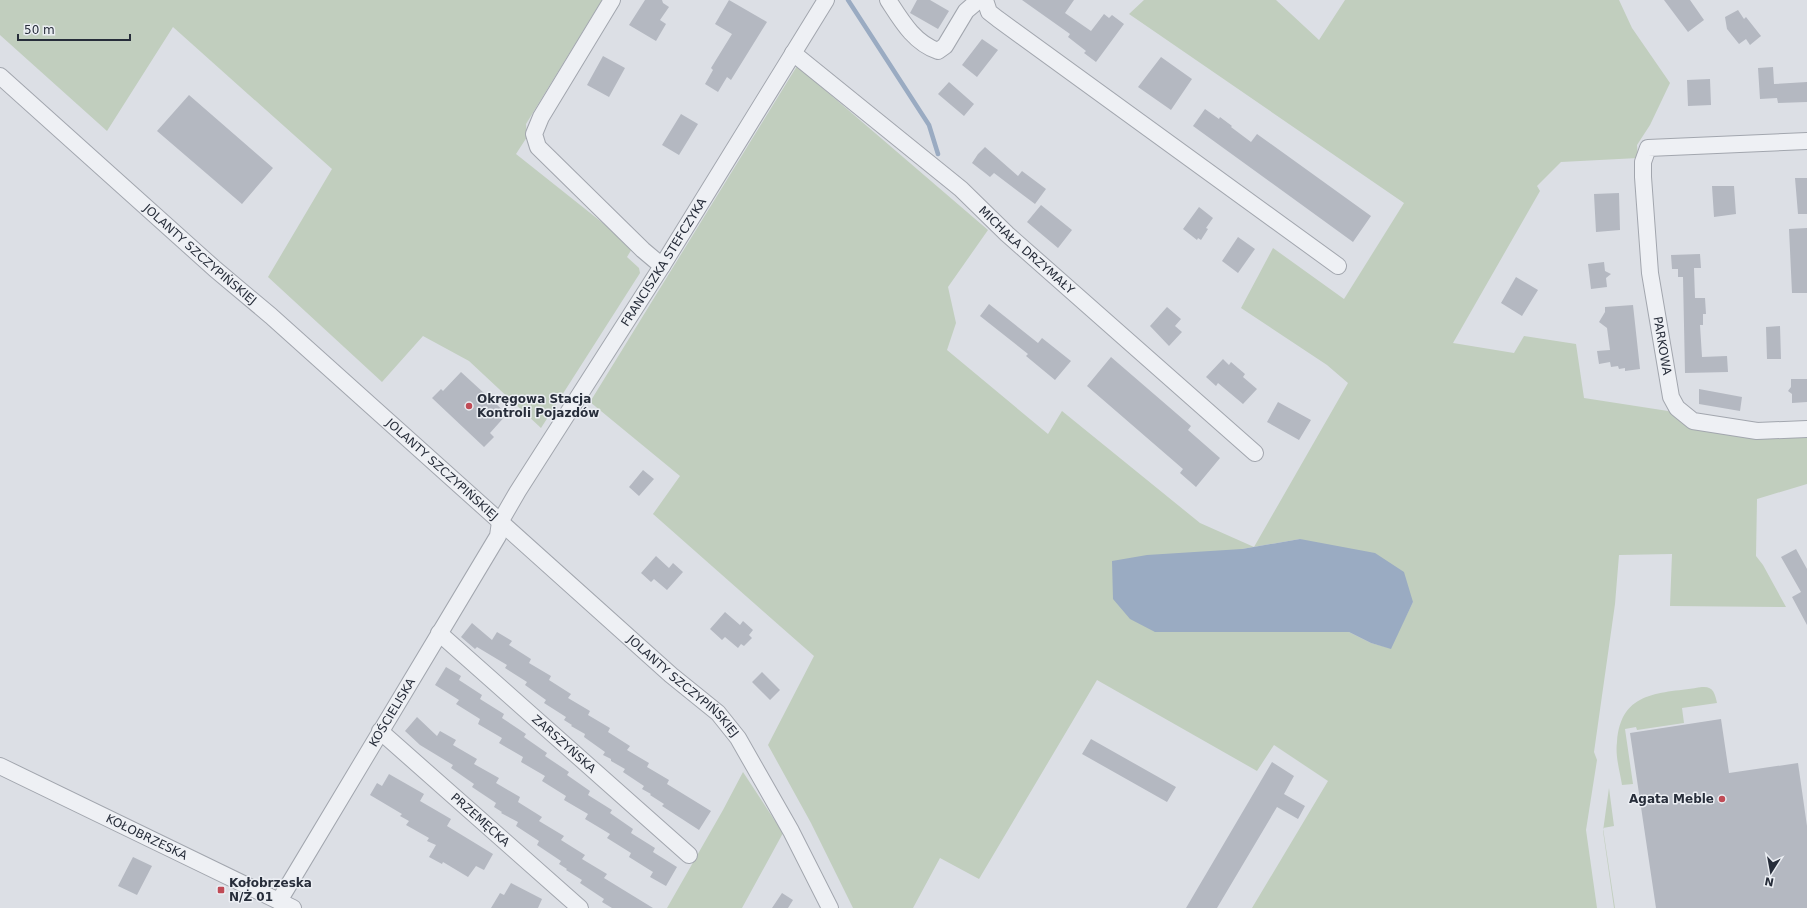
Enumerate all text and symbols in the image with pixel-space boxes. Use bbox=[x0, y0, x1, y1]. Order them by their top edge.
scale bar bbox=[18, 16, 130, 42]
text: 50 m bbox=[24, 23, 55, 37]
street label: FRANCISZKA STEFCZYKA bbox=[618, 195, 710, 329]
street label: JOLANTY SZCZYPIŃSKIEJ bbox=[140, 201, 259, 308]
street label: MICHAŁA DRZYMAŁY bbox=[976, 203, 1078, 298]
street label: PARKOWA bbox=[1650, 315, 1674, 377]
place label: Okręgowa Stacja Kontroli Pojazdów bbox=[477, 392, 599, 420]
marker: Okręgowa Stacja Kontroli Pojazdów bbox=[464, 401, 474, 411]
street label: JOLANTY SZCZYPIŃSKIEJ bbox=[383, 415, 501, 523]
street label: JOLANTY SZCZYPIŃSKIEJ bbox=[624, 632, 741, 740]
street label: KOŚCIELISKA bbox=[366, 675, 419, 749]
street label: ZARSZYŃSKA bbox=[529, 712, 599, 776]
street label: PRZEMĘCKA bbox=[448, 790, 513, 850]
place label: Agata Meble bbox=[1629, 792, 1714, 806]
marker: Agata Meble bbox=[1717, 794, 1727, 804]
street label: KOŁOBRZESKA bbox=[104, 811, 190, 863]
north arrow bbox=[1751, 852, 1791, 892]
text: N bbox=[1763, 874, 1775, 889]
place label: Kołobrzeska N/Ż 01 bbox=[229, 876, 312, 904]
marker: Kołobrzeska N/Ż 01 bbox=[216, 885, 226, 895]

